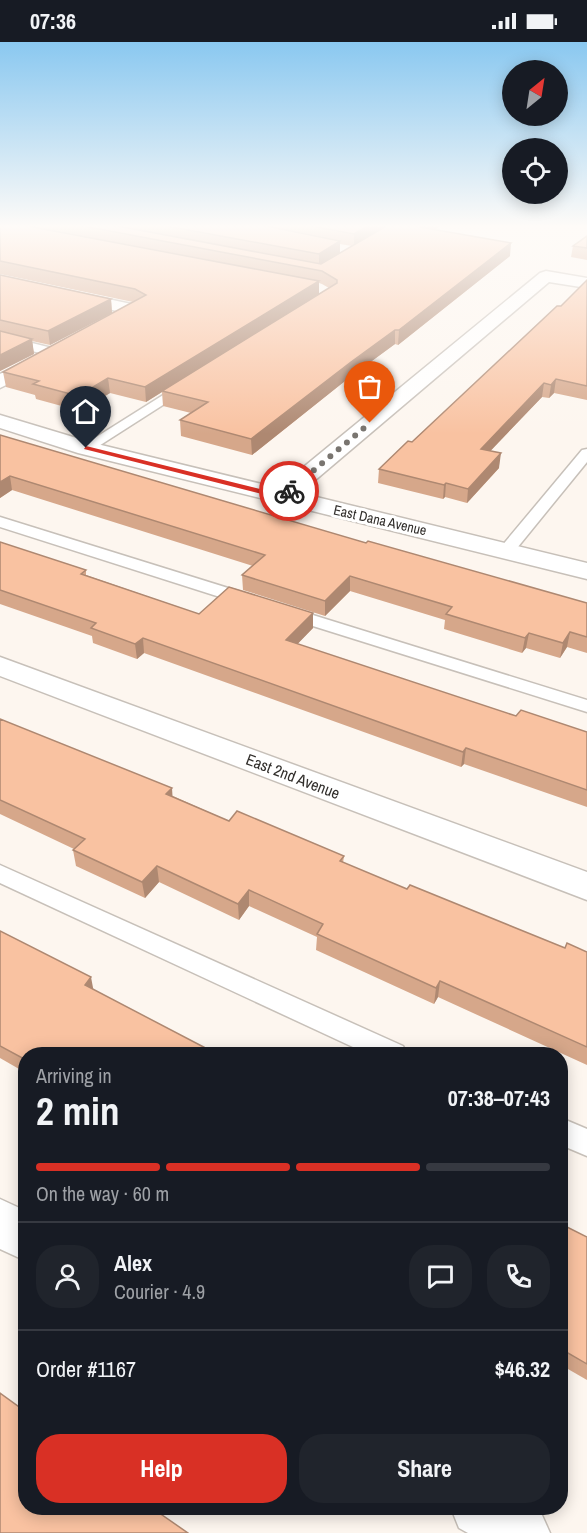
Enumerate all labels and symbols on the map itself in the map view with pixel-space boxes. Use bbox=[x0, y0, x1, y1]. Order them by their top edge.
north arrow bbox=[502, 60, 568, 126]
pin bbox=[344, 361, 395, 423]
pin bbox=[60, 386, 111, 448]
courier bbox=[259, 461, 319, 521]
street label: East Dana Avenue bbox=[332, 501, 428, 539]
street label: East 2nd Avenue bbox=[243, 748, 343, 804]

